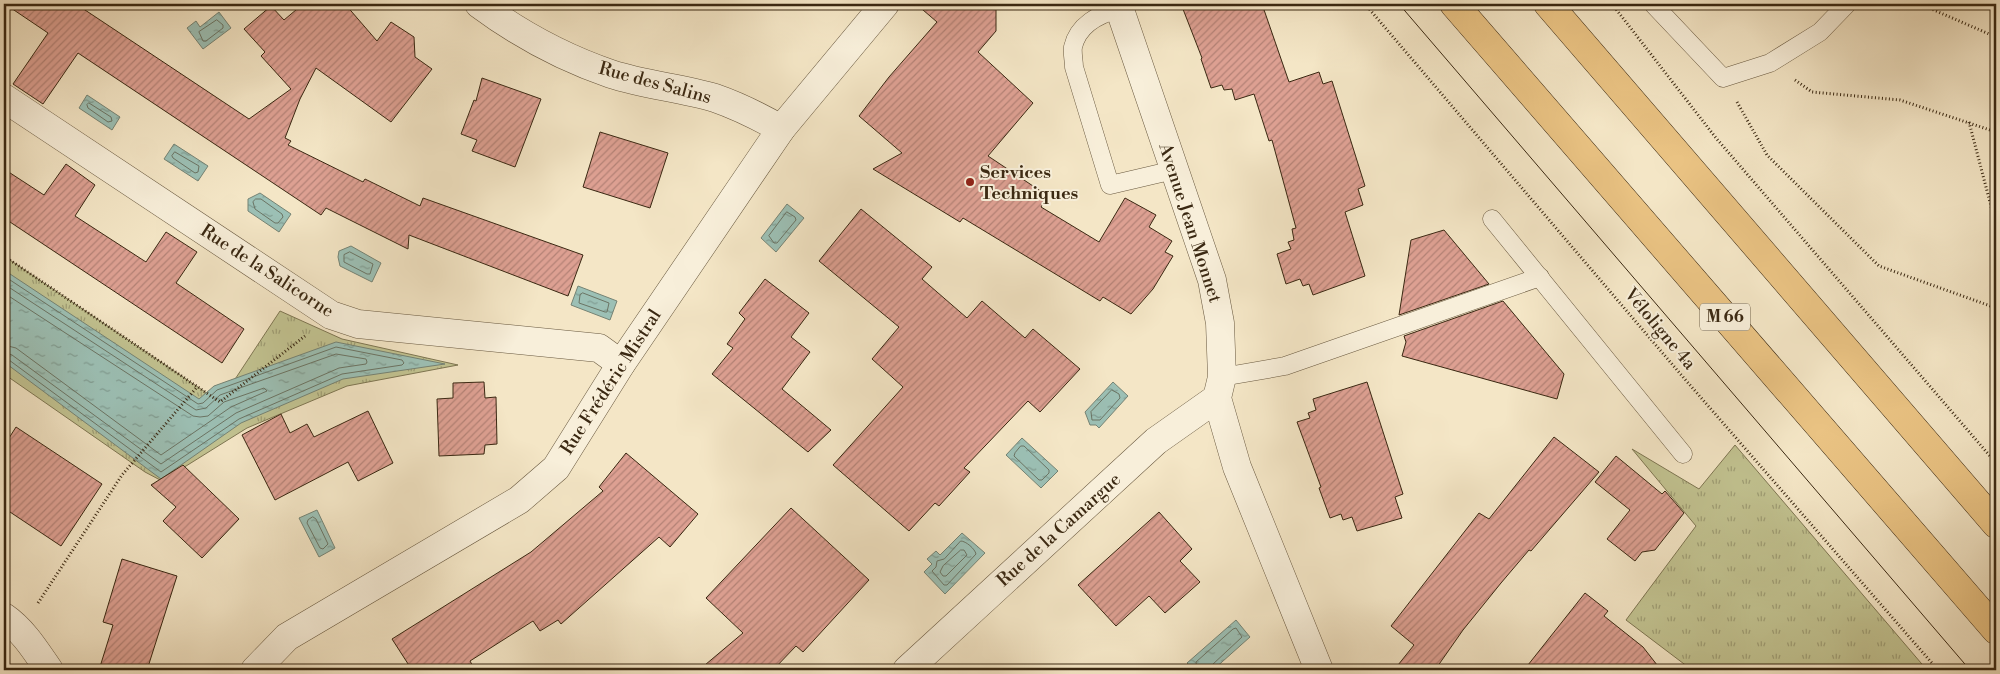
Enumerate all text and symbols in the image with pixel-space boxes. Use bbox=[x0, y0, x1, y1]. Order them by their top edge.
street label: Rue des Salins bbox=[596, 57, 714, 109]
street label: Avenue Jean Monnet bbox=[1153, 139, 1227, 306]
place label: Services Techniques bbox=[980, 161, 1079, 205]
marker: Services Techniques bbox=[964, 176, 976, 188]
street label: Rue de la Salicorne bbox=[196, 219, 338, 323]
street label: Véloligne 4a bbox=[1618, 283, 1701, 375]
road number: M 66 bbox=[1700, 304, 1750, 330]
street label: Rue Frédéric Mistral bbox=[555, 305, 667, 459]
street label: Rue de la Camargue bbox=[992, 468, 1126, 592]

